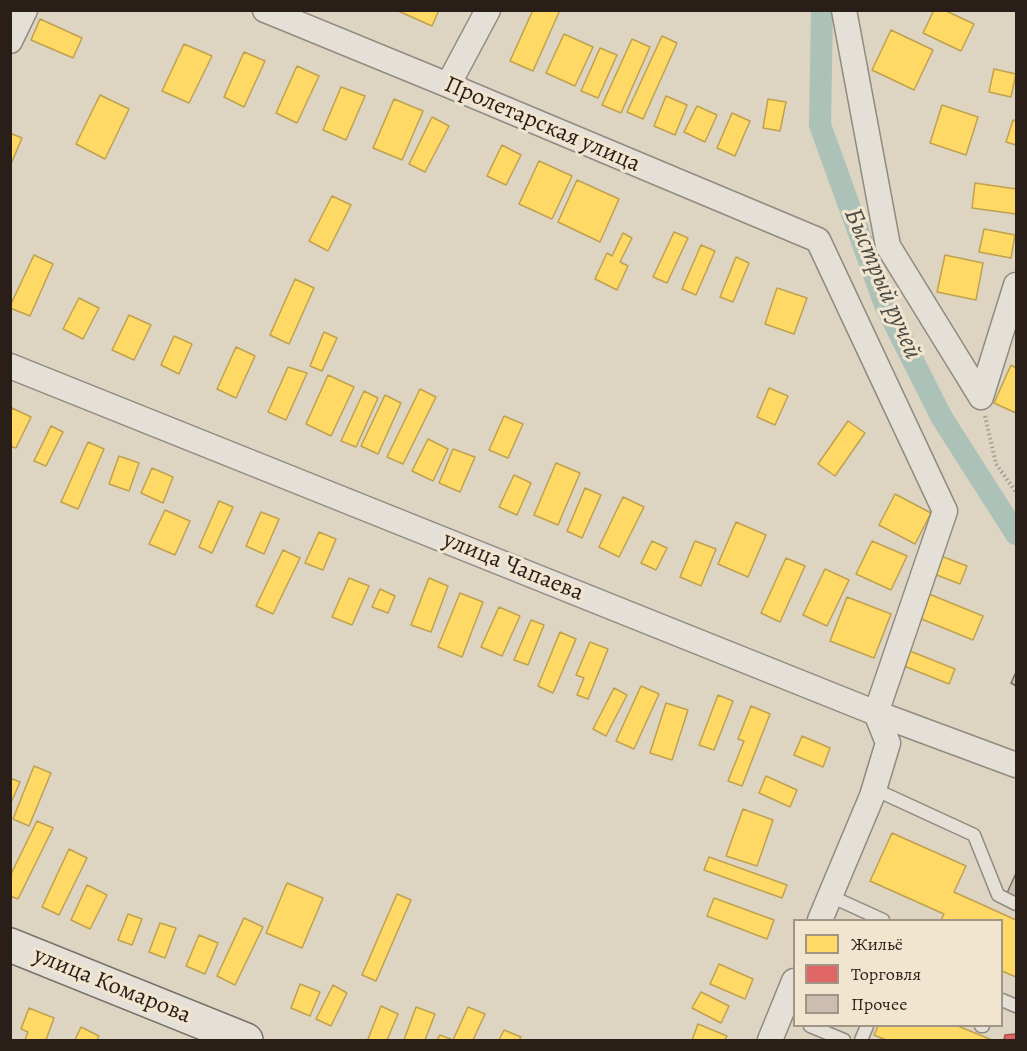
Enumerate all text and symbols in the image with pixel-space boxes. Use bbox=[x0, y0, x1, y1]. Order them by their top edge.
street label: Пролетарская улица bbox=[440, 71, 644, 179]
water label: Быстрый ручей bbox=[836, 204, 928, 364]
street label: улица Чапаева bbox=[439, 526, 587, 608]
legend bbox=[793, 919, 1003, 1027]
text: Жильё bbox=[851, 932, 903, 956]
street label: улица Комарова bbox=[29, 941, 195, 1031]
text: Торговля bbox=[851, 962, 921, 986]
text: Прочее bbox=[851, 992, 907, 1016]

